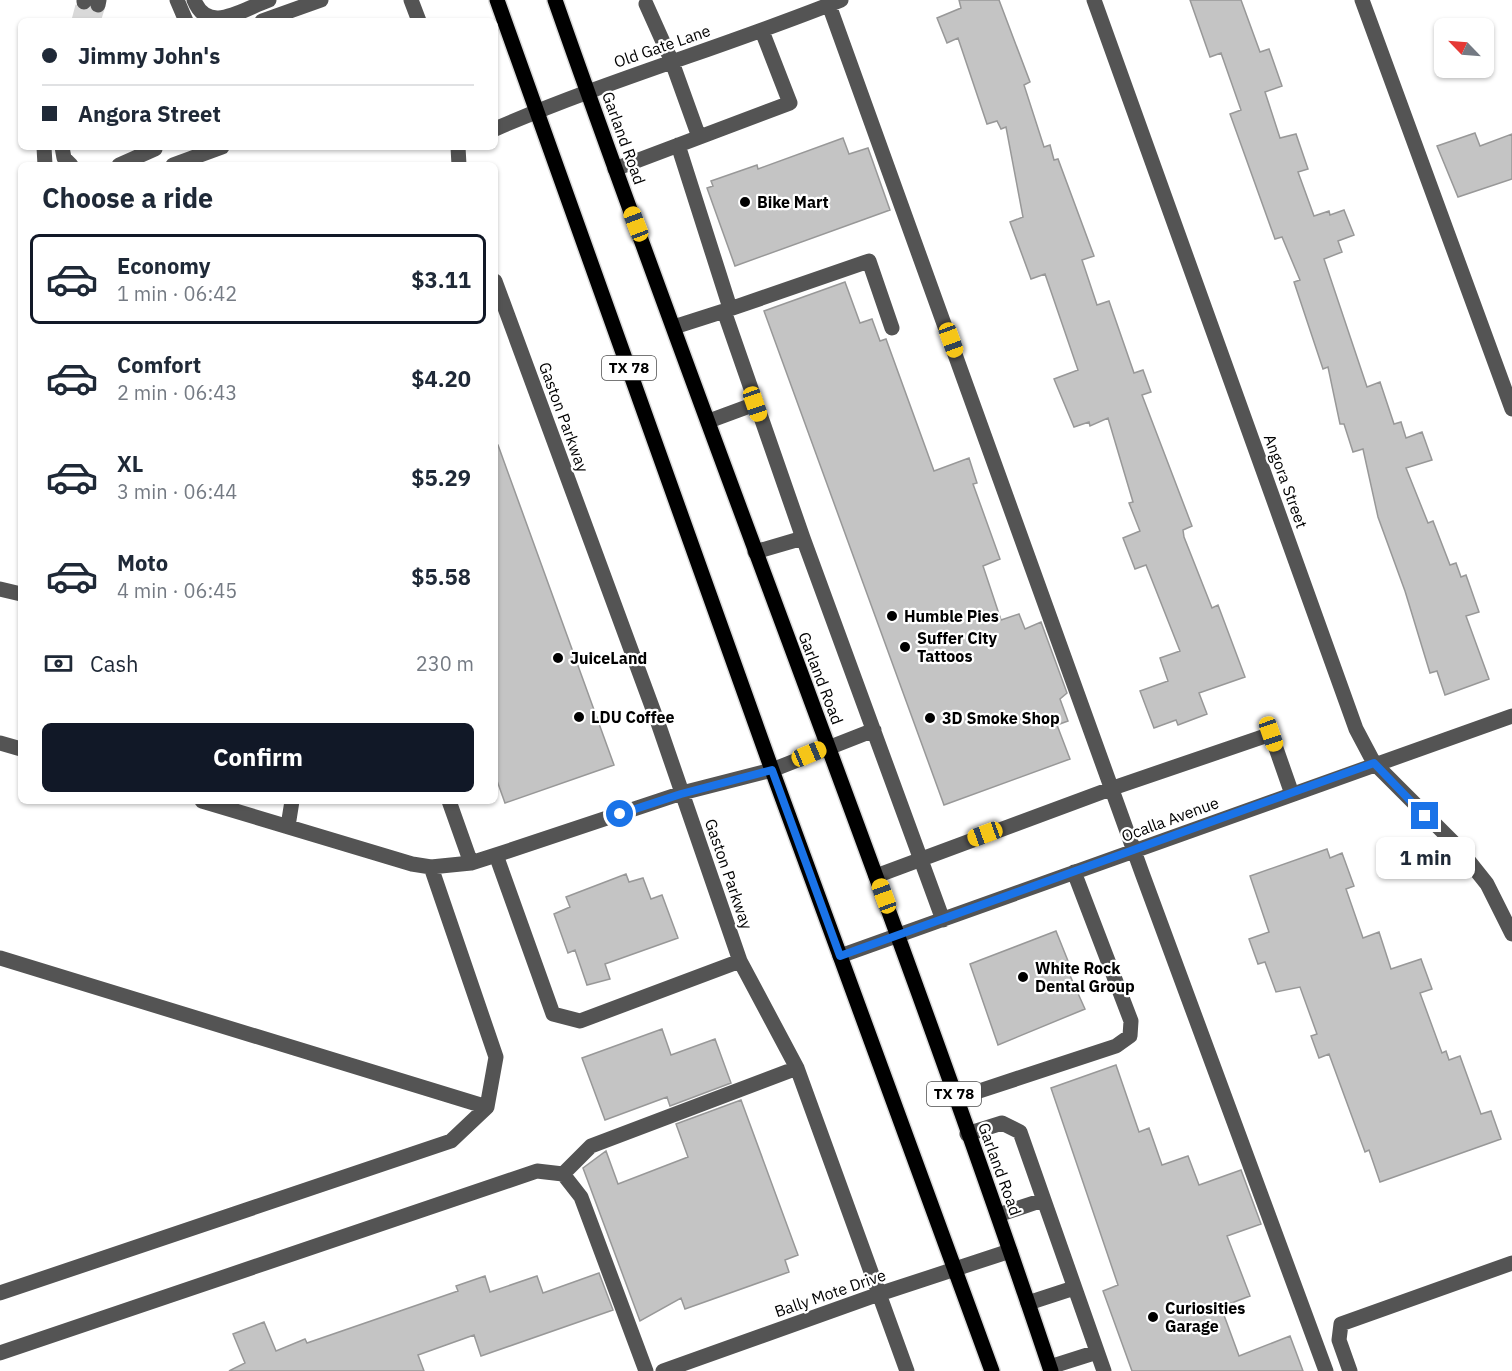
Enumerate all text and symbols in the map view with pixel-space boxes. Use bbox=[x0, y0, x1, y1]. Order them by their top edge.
north arrow bbox=[1434, 18, 1494, 78]
map controls bbox=[1434, 18, 1494, 78]
street label: Old Gate Lane bbox=[611, 20, 713, 72]
text: Jimmy John's bbox=[78, 41, 220, 70]
street label: Garland Road bbox=[598, 89, 650, 187]
text: Angora Street bbox=[78, 99, 221, 128]
text: Choose a ride bbox=[42, 180, 213, 215]
place label: Bike Mart bbox=[757, 192, 829, 212]
marker: Bike Mart bbox=[738, 195, 752, 209]
car bbox=[621, 204, 651, 244]
text: Economy bbox=[117, 251, 211, 280]
icon: car bbox=[45, 252, 99, 306]
text: $3.11 bbox=[411, 265, 471, 294]
text: 1 min · 06:42 bbox=[117, 280, 237, 307]
car bbox=[936, 320, 966, 360]
text: Comfort bbox=[117, 350, 201, 379]
icon: car bbox=[45, 351, 99, 405]
road number: TX 78 bbox=[602, 356, 656, 380]
street label: Gaston Parkway bbox=[535, 359, 593, 475]
text: $4.20 bbox=[411, 364, 471, 393]
text: 2 min · 06:43 bbox=[117, 379, 237, 406]
car bbox=[741, 384, 769, 424]
street label: Angora Street bbox=[1260, 431, 1312, 531]
text: XL bbox=[117, 449, 143, 478]
icon: car bbox=[45, 450, 99, 504]
text: $5.29 bbox=[411, 463, 471, 492]
text: 3 min · 06:44 bbox=[117, 478, 237, 505]
text: Moto bbox=[117, 548, 168, 577]
icon: car bbox=[45, 549, 99, 603]
text: $5.58 bbox=[411, 562, 471, 591]
text: 4 min · 06:45 bbox=[117, 577, 237, 604]
place label: Humble Pies bbox=[904, 606, 999, 626]
marker: Humble Pies bbox=[885, 609, 899, 623]
place label: Suffer City Tattoos bbox=[917, 628, 997, 666]
street label: Garland Road bbox=[794, 629, 848, 727]
marker: Suffer City Tattoos bbox=[898, 640, 912, 654]
icon: cash bbox=[42, 647, 75, 680]
place label: JuiceLand bbox=[570, 648, 647, 668]
text: Cash bbox=[90, 649, 139, 678]
text: 230 m bbox=[416, 650, 474, 677]
marker: JuiceLand bbox=[551, 651, 565, 665]
place label: LDU Coffee bbox=[591, 707, 674, 727]
place label: 3D Smoke Shop bbox=[942, 708, 1060, 728]
marker: LDU Coffee bbox=[572, 710, 586, 724]
marker: 3D Smoke Shop bbox=[923, 711, 937, 725]
car bbox=[1257, 714, 1285, 754]
button: Confirm bbox=[42, 723, 474, 792]
car bbox=[789, 739, 829, 769]
street label: Ocalla Avenue bbox=[1119, 792, 1222, 846]
route start bbox=[606, 800, 633, 827]
route end bbox=[1411, 802, 1438, 829]
street label: Gaston Parkway bbox=[701, 816, 757, 932]
car bbox=[965, 819, 1005, 849]
callout: 1 min bbox=[1376, 837, 1474, 879]
text: 1 min bbox=[1399, 844, 1452, 871]
car bbox=[869, 876, 899, 916]
place label: White Rock Dental Group bbox=[1035, 958, 1135, 996]
marker: White Rock Dental Group bbox=[1016, 970, 1030, 984]
road number: TX 78 bbox=[927, 1082, 981, 1106]
street label: Garland Road bbox=[974, 1120, 1026, 1218]
street label: Bally Mote Drive bbox=[772, 1265, 888, 1321]
place label: Curiosities Garage bbox=[1165, 1298, 1245, 1336]
marker: Curiosities Garage bbox=[1146, 1310, 1160, 1324]

